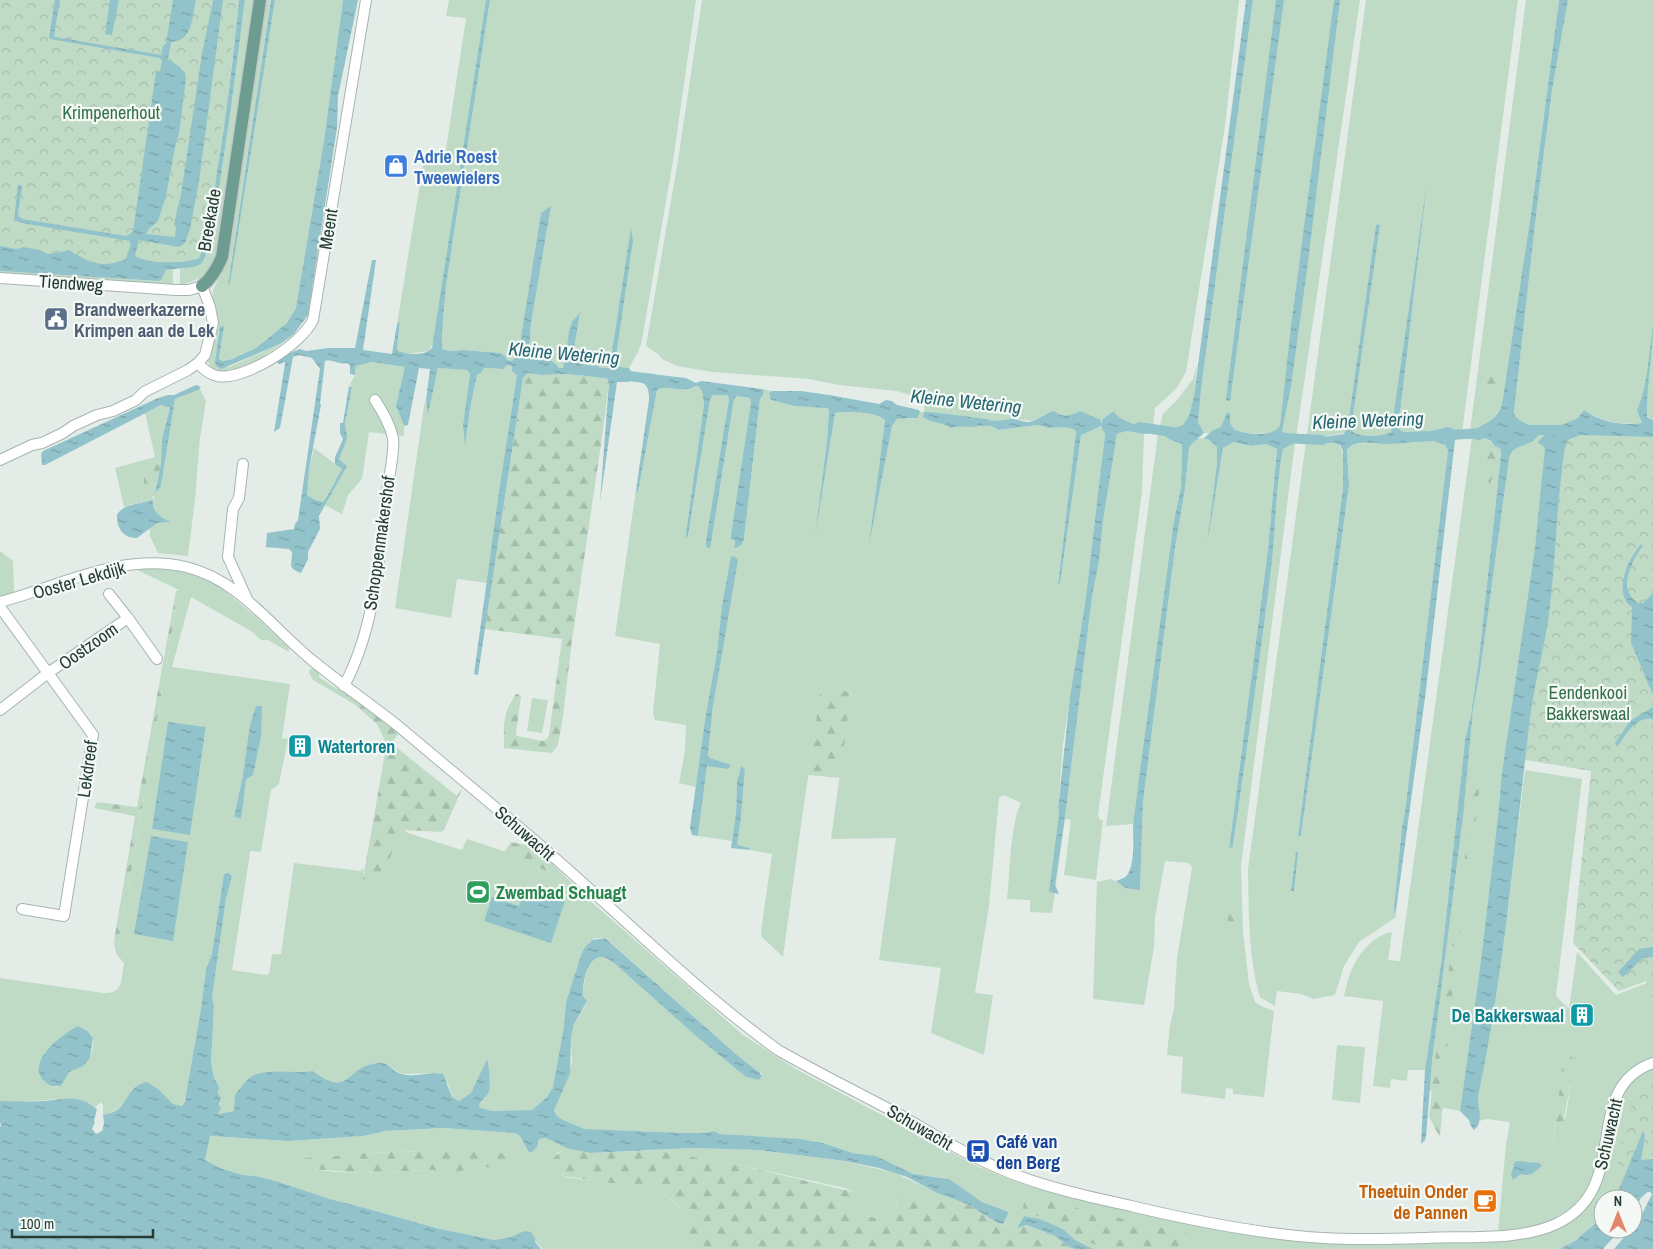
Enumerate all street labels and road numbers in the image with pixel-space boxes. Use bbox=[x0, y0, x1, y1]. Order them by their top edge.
street label: Breekade bbox=[191, 187, 227, 253]
street label: Meent bbox=[312, 207, 344, 251]
street label: Tiendweg bbox=[38, 268, 105, 298]
street label: Schoppenmakershof bbox=[357, 473, 401, 612]
street label: Ooster Lekdijk bbox=[30, 555, 129, 605]
street label: Oostzoom bbox=[53, 616, 123, 676]
street label: Lekdreef bbox=[71, 738, 103, 799]
street label: Schuwacht bbox=[490, 800, 560, 866]
street label: Schuwacht bbox=[1588, 1096, 1628, 1172]
street label: Schuwacht bbox=[882, 1098, 958, 1156]

